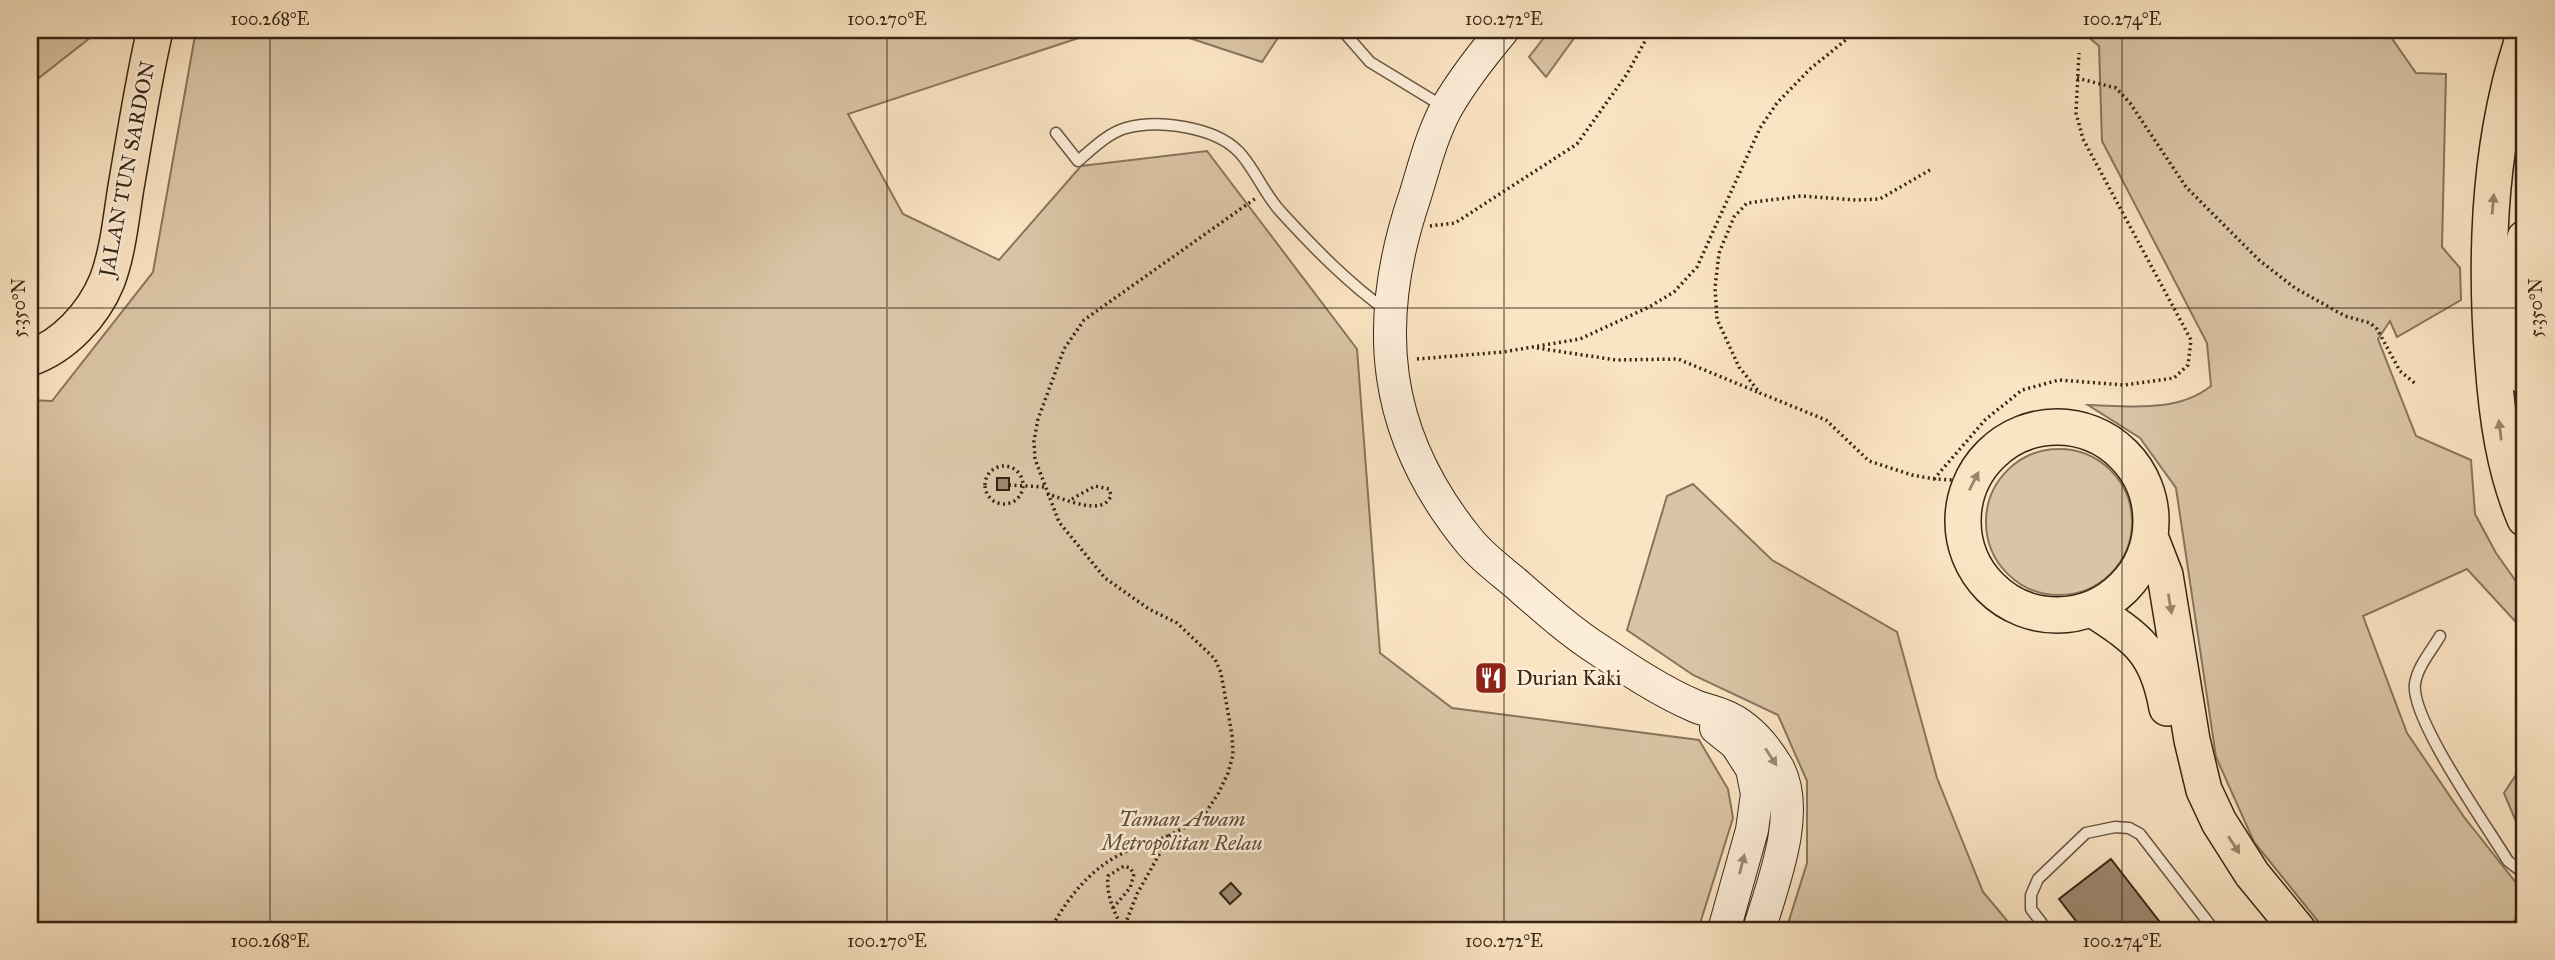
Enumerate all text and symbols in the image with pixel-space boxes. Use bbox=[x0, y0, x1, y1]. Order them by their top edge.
text: 100.268°E bbox=[231, 8, 310, 30]
text: 100.270°E bbox=[847, 8, 927, 30]
text: 100.272°E bbox=[1465, 8, 1543, 30]
text: 100.274°E bbox=[2083, 8, 2161, 30]
street label: JALAN TUN SARDON bbox=[93, 59, 161, 281]
one-way arrow bbox=[2488, 192, 2499, 214]
text: 5.350°N bbox=[8, 278, 30, 338]
text: 5.350°N bbox=[2525, 278, 2547, 338]
one-way arrow bbox=[2495, 419, 2506, 441]
one-way arrow bbox=[1968, 471, 1979, 491]
one-way arrow bbox=[2165, 593, 2176, 615]
restaurant icon: Durian Kaki bbox=[1472, 659, 1510, 697]
place label: Durian Kaki bbox=[1516, 665, 1622, 691]
one-way arrow bbox=[1764, 748, 1778, 766]
park label: Taman Awam Metropolitan Relau bbox=[1099, 806, 1263, 856]
one-way arrow bbox=[2227, 836, 2240, 855]
one-way arrow bbox=[1737, 853, 1748, 875]
text: 100.268°E bbox=[231, 930, 310, 952]
text: 100.270°E bbox=[847, 930, 927, 952]
text: 100.272°E bbox=[1465, 930, 1543, 952]
text: 100.274°E bbox=[2083, 930, 2161, 952]

